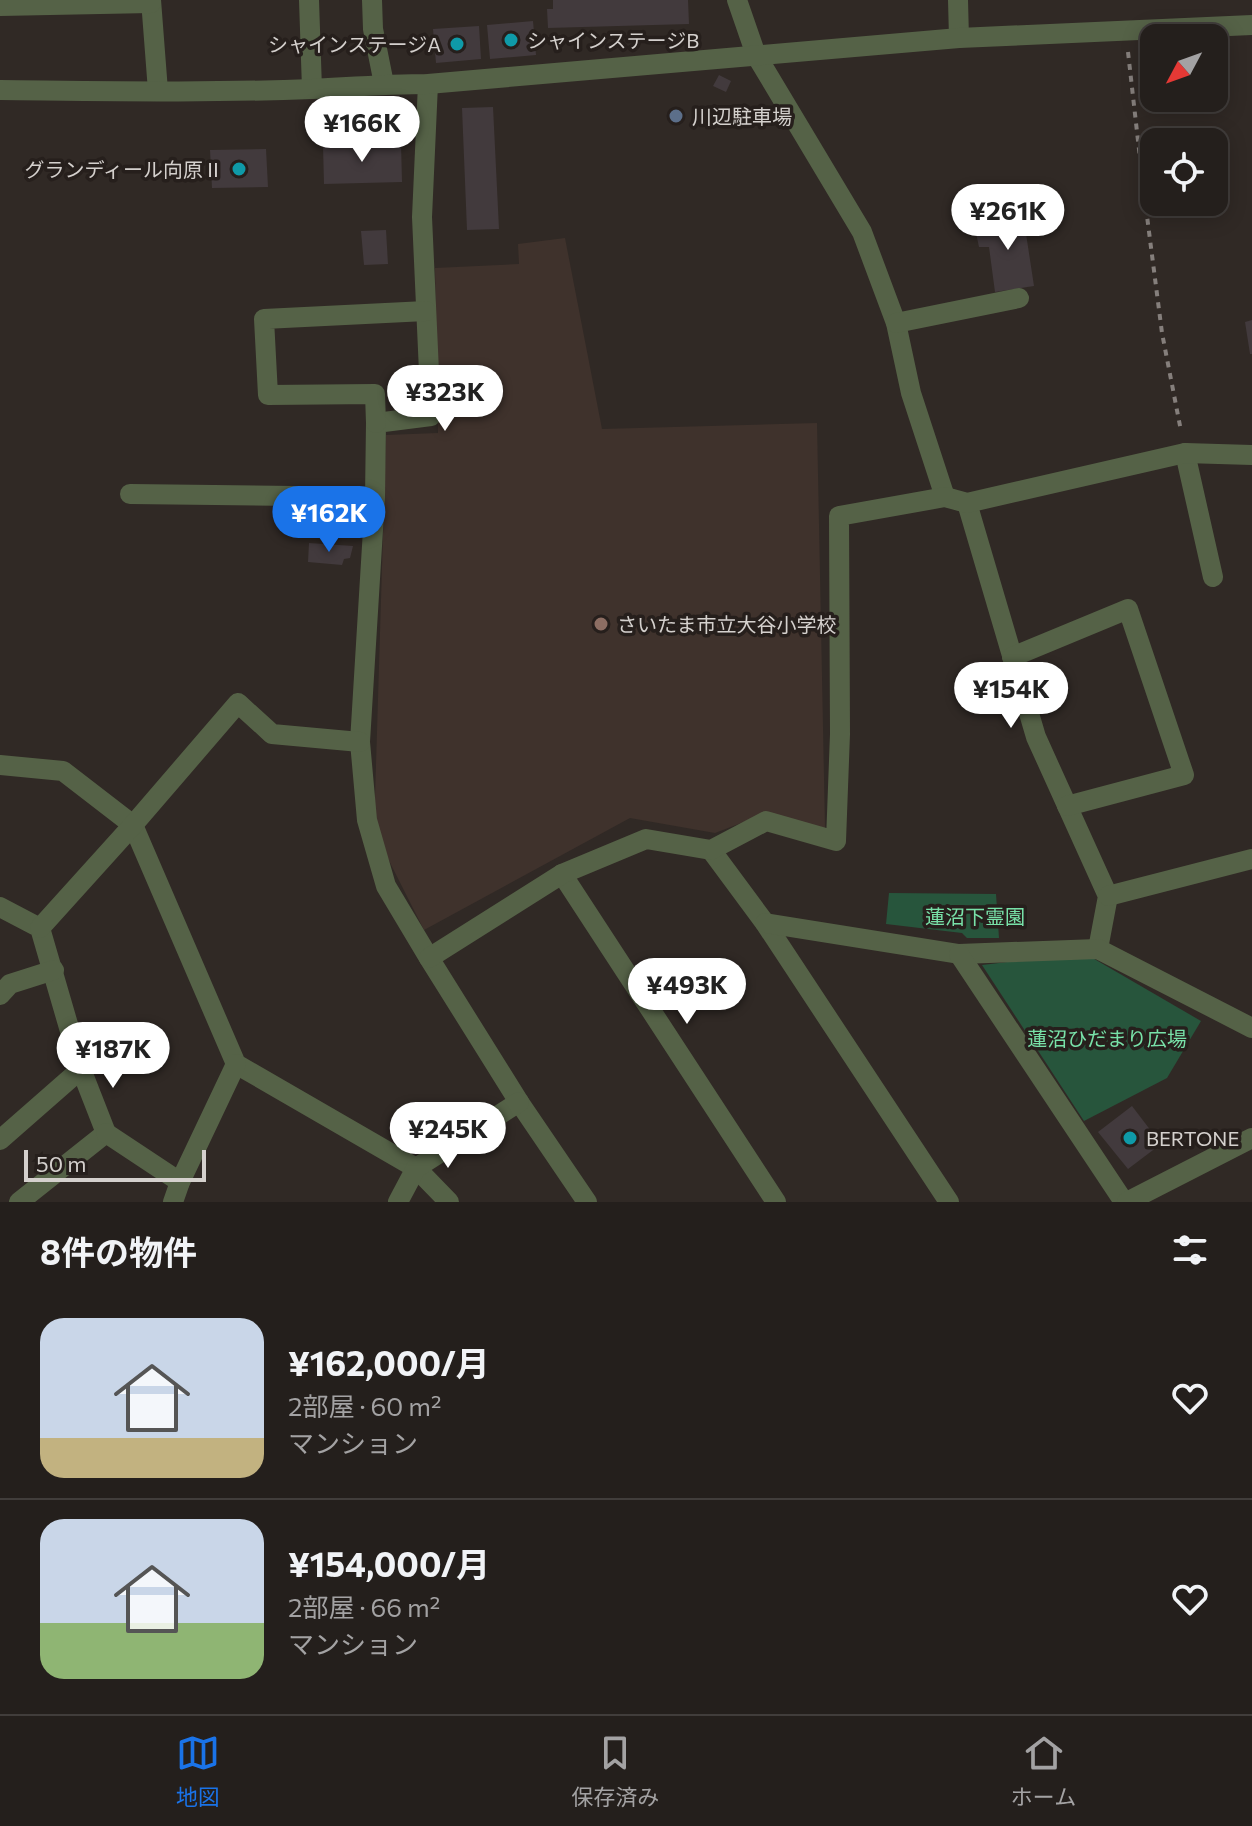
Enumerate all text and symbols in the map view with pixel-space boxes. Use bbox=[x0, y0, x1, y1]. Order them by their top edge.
north arrow bbox=[1140, 24, 1228, 112]
map controls bbox=[1140, 24, 1228, 216]
place label: シャインステージB bbox=[527, 28, 699, 52]
marker: シャインステージB bbox=[502, 31, 520, 49]
place label: シャインステージA bbox=[268, 32, 441, 56]
marker: シャインステージA bbox=[448, 35, 466, 53]
pin: ¥166K bbox=[306, 96, 418, 164]
place label: 川辺駐車場 bbox=[692, 104, 792, 128]
text: ¥166K bbox=[323, 106, 401, 137]
marker: 川辺駐車場 bbox=[667, 107, 685, 125]
button: locate bbox=[1140, 128, 1228, 216]
place label: グランディール向原Ⅱ bbox=[24, 157, 223, 181]
marker: グランディール向原Ⅱ bbox=[230, 160, 248, 178]
pin: ¥261K bbox=[952, 184, 1064, 252]
text: ¥261K bbox=[969, 194, 1047, 225]
pin: ¥323K bbox=[389, 365, 501, 433]
text: ¥323K bbox=[405, 375, 485, 406]
pin: ¥162K bbox=[273, 486, 385, 554]
text: ¥162K bbox=[290, 496, 368, 527]
place label: さいたま市立大谷小学校 bbox=[617, 612, 836, 636]
marker: さいたま市立大谷小学校 bbox=[592, 615, 610, 633]
pin: ¥154K bbox=[955, 662, 1067, 730]
text: ¥154K bbox=[972, 672, 1050, 703]
park label: 蓮沼下霊園 bbox=[925, 904, 1025, 928]
pin: ¥493K bbox=[631, 958, 743, 1026]
text: ¥493K bbox=[646, 968, 728, 999]
pin: ¥187K bbox=[57, 1022, 169, 1090]
park label: 蓮沼ひだまり広場 bbox=[1027, 1026, 1187, 1050]
text: ¥187K bbox=[75, 1032, 151, 1063]
pin: ¥245K bbox=[392, 1102, 504, 1170]
text: ¥245K bbox=[408, 1112, 488, 1143]
place label: BERTONE bbox=[1146, 1126, 1239, 1150]
marker: BERTONE bbox=[1121, 1129, 1139, 1147]
scale bar bbox=[24, 1146, 206, 1182]
text: 50 m bbox=[36, 1150, 86, 1177]
icon: filters bbox=[1168, 1228, 1212, 1272]
text: 8件の物件 bbox=[40, 1230, 197, 1272]
text: ¥162,000/月 bbox=[288, 1341, 490, 1383]
icon: home bbox=[104, 1350, 200, 1446]
icon: heart bbox=[1168, 1376, 1212, 1420]
text: 2部屋 · 60 m² bbox=[288, 1390, 441, 1421]
text: マンション bbox=[288, 1427, 418, 1458]
text: ¥154,000/月 bbox=[288, 1542, 490, 1584]
icon: home bbox=[104, 1551, 200, 1647]
icon: heart bbox=[1168, 1577, 1212, 1621]
text: 2部屋 · 66 m² bbox=[288, 1591, 440, 1622]
text: マンション bbox=[288, 1628, 418, 1659]
tab: 地図 bbox=[176, 1731, 220, 1811]
tab: 保存済み bbox=[571, 1731, 659, 1811]
tab: ホーム bbox=[1011, 1731, 1076, 1811]

